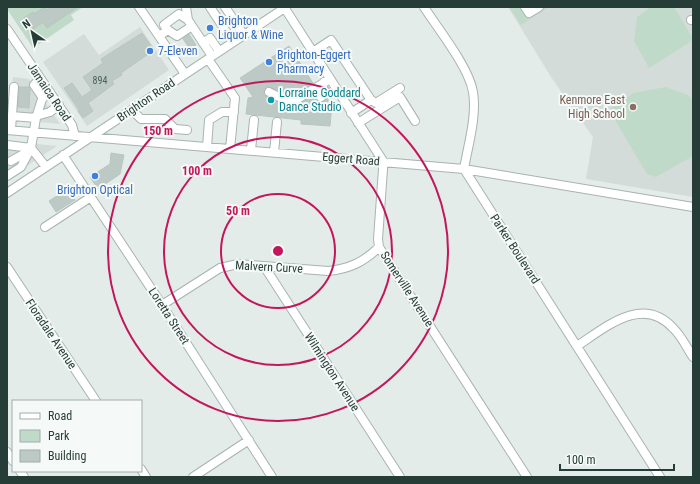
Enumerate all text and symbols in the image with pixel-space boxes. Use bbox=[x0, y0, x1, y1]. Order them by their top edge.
north arrow bbox=[12, 12, 52, 52]
place label: Brighton Liquor & Wine bbox=[218, 14, 284, 42]
text: N bbox=[20, 17, 33, 31]
marker: Brighton Liquor & Wine bbox=[205, 23, 215, 33]
place label: 7-Eleven bbox=[158, 44, 198, 58]
marker: 7-Eleven bbox=[145, 46, 155, 56]
place label: Brighton-Eggert Pharmacy bbox=[277, 48, 351, 76]
marker: Brighton-Eggert Pharmacy bbox=[264, 57, 274, 67]
street label: Jamaica Road bbox=[24, 60, 74, 124]
house number: 894 bbox=[93, 75, 107, 86]
street label: Brighton Road bbox=[114, 75, 178, 124]
place label: Lorraine Goddard Dance Studio bbox=[279, 86, 361, 114]
place label: Kenmore East High School bbox=[559, 93, 625, 121]
marker: Lorraine Goddard Dance Studio bbox=[266, 95, 276, 105]
marker: Kenmore East High School bbox=[628, 102, 638, 112]
text: 150 m bbox=[143, 124, 173, 138]
street label: Eggert Road bbox=[322, 150, 380, 168]
text: 100 m bbox=[182, 164, 212, 178]
marker: Brighton Optical bbox=[90, 171, 100, 181]
place label: Brighton Optical bbox=[57, 183, 133, 197]
text: 50 m bbox=[226, 204, 250, 218]
street label: Parker Boulevard bbox=[487, 212, 543, 287]
centre of rings bbox=[271, 244, 285, 258]
street label: Somerville Avenue bbox=[377, 249, 437, 330]
street label: Malvern Curve bbox=[235, 258, 303, 276]
street label: Loretta Street bbox=[146, 285, 193, 347]
street label: Floradale Avenue bbox=[23, 296, 80, 372]
street label: Wilmington Avenue bbox=[301, 330, 363, 414]
legend bbox=[12, 400, 142, 472]
text: Road bbox=[48, 409, 72, 423]
text: Park bbox=[48, 429, 70, 443]
scale bar bbox=[560, 446, 674, 472]
text: Building bbox=[48, 449, 86, 463]
text: 100 m bbox=[566, 453, 596, 467]

